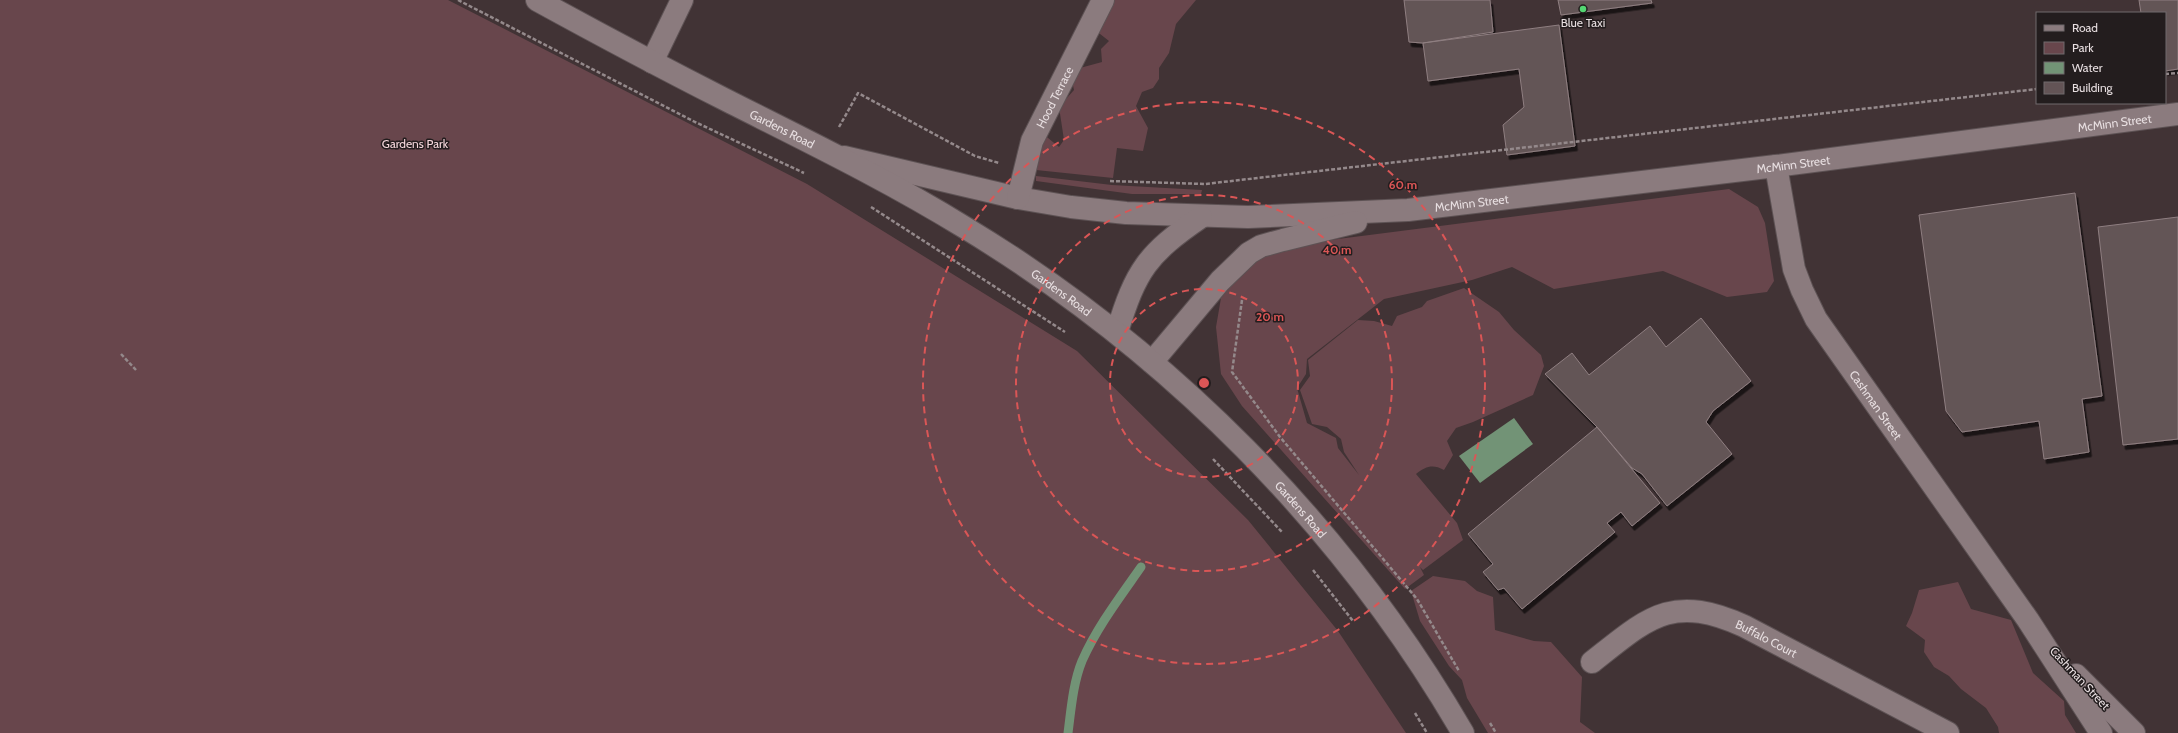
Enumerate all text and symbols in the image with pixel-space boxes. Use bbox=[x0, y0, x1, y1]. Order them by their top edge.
marker: Blue Taxi bbox=[1578, 4, 1588, 14]
legend bbox=[2036, 12, 2166, 104]
place label: Blue Taxi bbox=[1561, 15, 1605, 30]
text: Road bbox=[2072, 20, 2098, 35]
text: Park bbox=[2072, 40, 2094, 55]
text: Water bbox=[2072, 60, 2103, 75]
street label: Hood Terrace bbox=[1032, 64, 1076, 130]
text: Building bbox=[2072, 80, 2114, 95]
street label: Gardens Road bbox=[747, 106, 817, 151]
street label: McMinn Street bbox=[2077, 110, 2152, 134]
park label: Gardens Park bbox=[382, 136, 449, 151]
street label: McMinn Street bbox=[1755, 152, 1831, 176]
text: 60 m bbox=[1389, 177, 1417, 192]
street label: McMinn Street bbox=[1434, 191, 1509, 214]
text: 40 m bbox=[1322, 242, 1352, 257]
street label: Gardens Road bbox=[1029, 265, 1095, 319]
text: 20 m bbox=[1256, 309, 1284, 324]
street label: Cashman Street bbox=[1847, 367, 1906, 442]
centre of rings bbox=[1197, 376, 1211, 390]
street label: Gardens Road bbox=[1272, 478, 1330, 541]
street label: Buffalo Court bbox=[1733, 616, 1800, 660]
street label: Cashman Street bbox=[2047, 643, 2113, 713]

